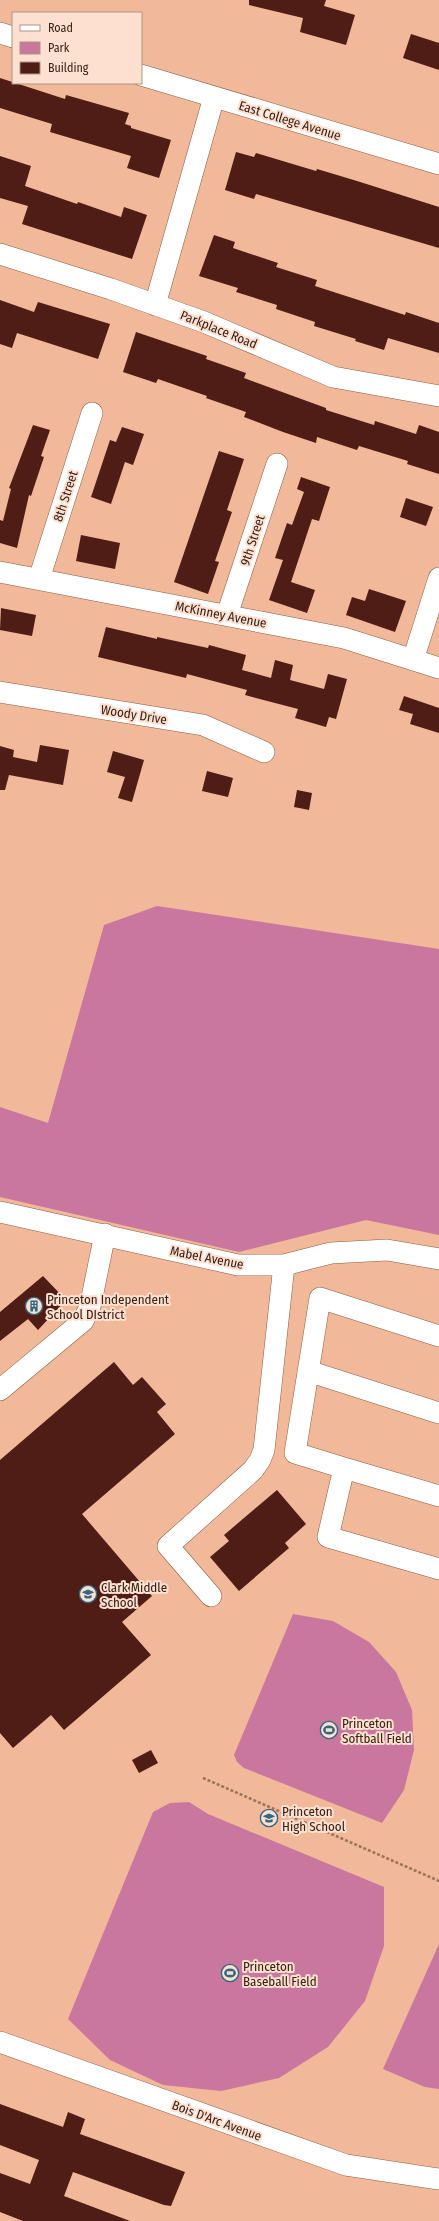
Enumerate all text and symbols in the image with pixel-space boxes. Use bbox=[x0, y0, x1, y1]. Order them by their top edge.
legend bbox=[12, 12, 142, 84]
text: Road bbox=[48, 21, 73, 35]
text: Park bbox=[48, 41, 70, 55]
text: Building bbox=[48, 61, 89, 75]
street label: East College Avenue bbox=[237, 98, 343, 143]
street label: Parkplace Road bbox=[178, 307, 259, 352]
street label: 8th Street bbox=[50, 468, 81, 523]
street label: 9th Street bbox=[237, 512, 268, 567]
street label: McKinney Avenue bbox=[174, 598, 268, 631]
street label: Woody Drive bbox=[100, 702, 168, 727]
street label: Mabel Avenue bbox=[169, 1243, 245, 1272]
place label: Princeton Independent School DIstrict bbox=[47, 1292, 170, 1322]
building icon: Princeton Independent School DIstrict bbox=[24, 1296, 44, 1316]
place label: Clark Middle School bbox=[101, 1580, 167, 1610]
school or university icon: Clark Middle School bbox=[78, 1584, 98, 1604]
place label: Princeton Softball Field bbox=[342, 1716, 412, 1746]
sports icon: Princeton Softball Field bbox=[319, 1720, 339, 1740]
place label: Princeton High School bbox=[282, 1804, 346, 1834]
school or university icon: Princeton High School bbox=[259, 1808, 279, 1828]
place label: Princeton Baseball Field bbox=[243, 1959, 317, 1989]
sports icon: Princeton Baseball Field bbox=[220, 1963, 240, 1983]
street label: Bois D'Arc Avenue bbox=[170, 2097, 264, 2144]

